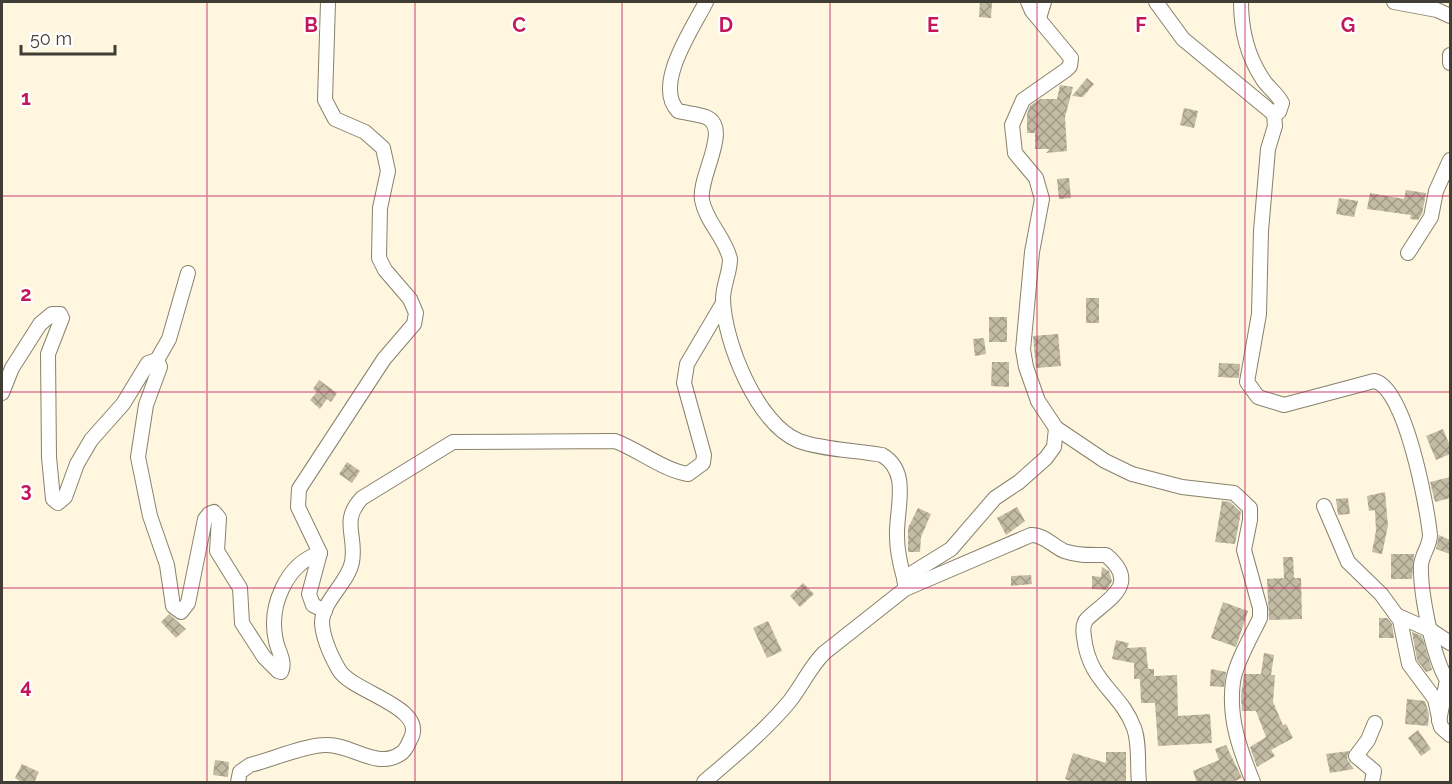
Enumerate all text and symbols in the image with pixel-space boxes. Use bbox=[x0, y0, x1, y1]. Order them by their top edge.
text: B bbox=[304, 13, 318, 37]
text: C bbox=[512, 13, 526, 37]
text: D bbox=[719, 13, 733, 37]
text: E bbox=[927, 13, 939, 37]
text: F bbox=[1135, 13, 1147, 37]
text: G bbox=[1341, 13, 1355, 37]
scale bar bbox=[21, 18, 116, 56]
text: 50 m bbox=[30, 28, 72, 49]
text: 1 bbox=[21, 86, 31, 110]
text: 2 bbox=[20, 282, 32, 306]
text: 3 bbox=[20, 478, 32, 502]
text: 4 bbox=[20, 674, 32, 698]

